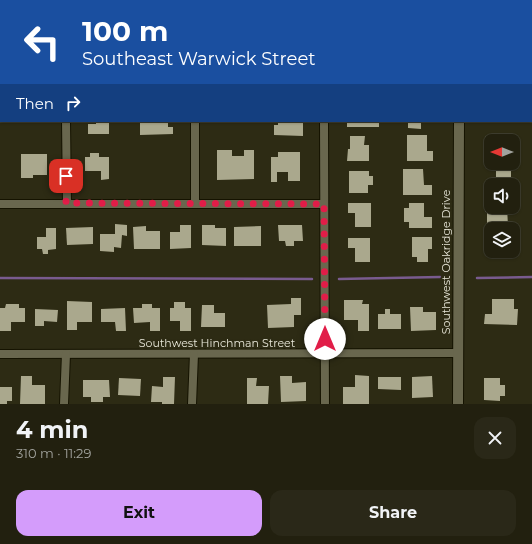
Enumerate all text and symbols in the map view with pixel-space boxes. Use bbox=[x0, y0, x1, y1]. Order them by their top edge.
text: 100 m bbox=[82, 14, 168, 48]
icon: left bbox=[16, 16, 68, 68]
text: Southeast Warwick Street bbox=[82, 48, 316, 70]
icon: right bbox=[62, 92, 84, 114]
text: Then bbox=[16, 94, 54, 113]
north arrow bbox=[484, 134, 520, 170]
map controls bbox=[484, 134, 520, 258]
pin bbox=[49, 159, 83, 193]
icon: arrive bbox=[55, 165, 77, 187]
button: sound bbox=[484, 178, 520, 214]
street label: Southwest Oakridge Drive bbox=[439, 189, 453, 334]
button: layers bbox=[484, 222, 520, 258]
position arrow bbox=[304, 318, 346, 360]
street label: Southwest Hinchman Street bbox=[139, 336, 296, 350]
text: 4 min bbox=[16, 415, 88, 444]
button: close bbox=[474, 417, 516, 459]
text: 310 m · 11:29 bbox=[16, 445, 91, 461]
button: Exit bbox=[16, 490, 262, 536]
button: Share bbox=[270, 490, 516, 536]

